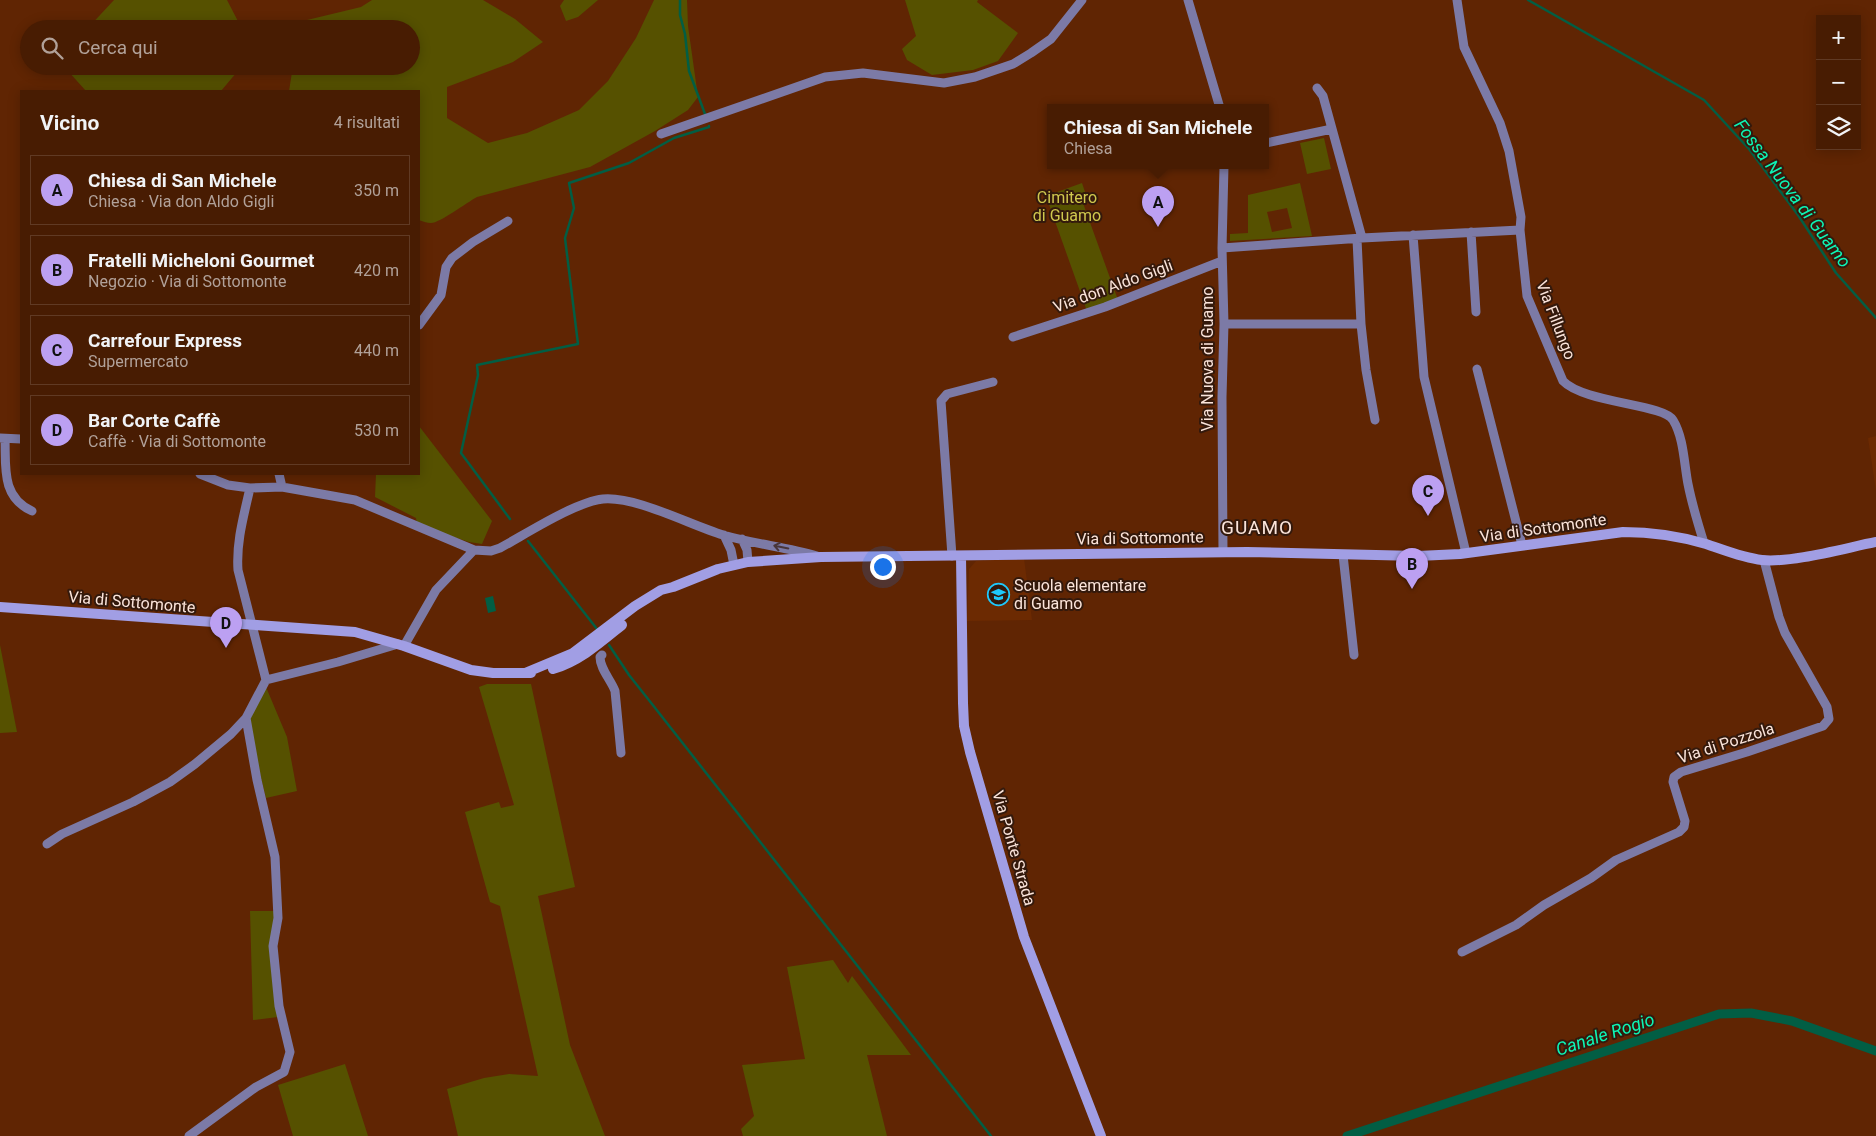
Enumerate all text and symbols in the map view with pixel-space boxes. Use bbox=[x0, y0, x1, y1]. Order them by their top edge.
map controls bbox=[1816, 15, 1861, 150]
button: + bbox=[1816, 15, 1861, 60]
search box bbox=[20, 20, 420, 75]
icon: search bbox=[38, 34, 66, 62]
text: Cerca qui bbox=[78, 36, 158, 59]
button: − bbox=[1816, 60, 1861, 105]
popup bbox=[1047, 104, 1269, 169]
button: layers bbox=[1816, 105, 1861, 150]
text: Vicino bbox=[40, 111, 99, 135]
text: 4 risultati bbox=[334, 113, 400, 132]
water label: Fossa Nuova di Guamo bbox=[1730, 115, 1856, 271]
text: Chiesa di San Michele bbox=[1064, 116, 1252, 139]
text: Chiesa bbox=[1064, 139, 1112, 158]
text: Chiesa di San Michele bbox=[88, 169, 276, 192]
text: A bbox=[52, 181, 62, 200]
text: 350 m bbox=[354, 181, 399, 200]
pin: A bbox=[1142, 186, 1174, 227]
park label: Cimitero di Guamo bbox=[1033, 188, 1101, 225]
text: Chiesa · Via don Aldo Gigli bbox=[88, 192, 274, 211]
text: Fratelli Micheloni Gourmet bbox=[88, 249, 315, 272]
street label: Via don Aldo Gigli bbox=[1051, 256, 1175, 316]
text: B bbox=[52, 261, 62, 280]
text: 420 m bbox=[354, 261, 399, 280]
text: Negozio · Via di Sottomonte bbox=[88, 272, 286, 291]
street label: Via Fillungo bbox=[1532, 278, 1580, 362]
street label: Via Nuova di Guamo bbox=[1198, 287, 1217, 431]
text: Carrefour Express bbox=[88, 329, 242, 352]
text: C bbox=[52, 341, 62, 360]
text: 440 m bbox=[354, 341, 399, 360]
text: Supermercato bbox=[88, 352, 188, 371]
text: Bar Corte Caffè bbox=[88, 409, 220, 432]
text: D bbox=[52, 421, 62, 440]
text: 530 m bbox=[354, 421, 399, 440]
text: Caffè · Via di Sottomonte bbox=[88, 432, 266, 451]
pin: C bbox=[1412, 475, 1444, 516]
street label: Via di Sottomonte bbox=[1479, 510, 1607, 546]
district label: GUAMO bbox=[1221, 516, 1293, 539]
street label: Via di Sottomonte bbox=[1076, 527, 1204, 549]
one-way arrow bbox=[773, 542, 789, 551]
pin: B bbox=[1396, 548, 1428, 589]
your location bbox=[870, 554, 896, 580]
place label: Scuola elementare di Guamo bbox=[1014, 576, 1146, 613]
school or university icon: Scuola elementare di Guamo bbox=[986, 582, 1010, 606]
street label: Via di Sottomonte bbox=[68, 587, 196, 617]
pin: D bbox=[210, 607, 242, 648]
street label: Via di Pozzola bbox=[1675, 718, 1777, 768]
street label: Via Ponte Strada bbox=[989, 788, 1039, 908]
water label: Canale Rogio bbox=[1553, 1008, 1657, 1060]

